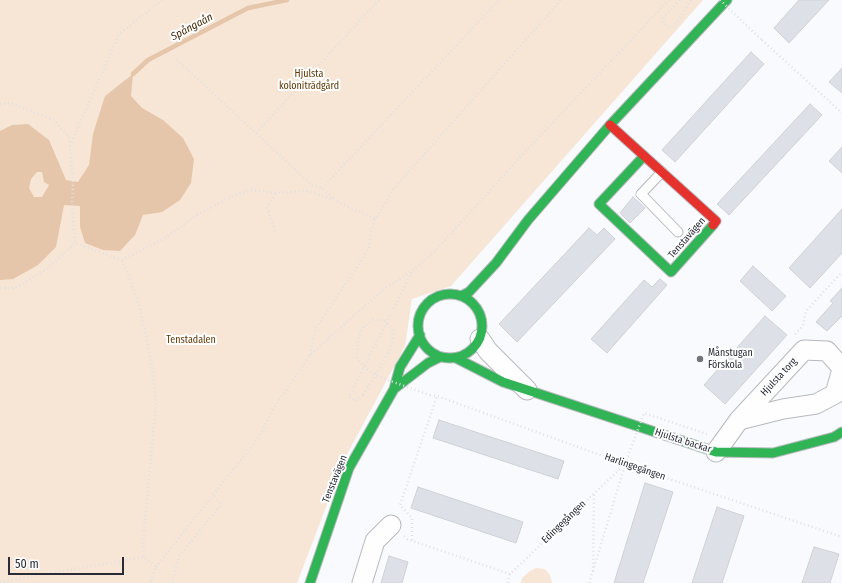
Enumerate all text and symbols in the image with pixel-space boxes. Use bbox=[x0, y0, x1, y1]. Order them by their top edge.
water label: Spångaån bbox=[169, 10, 215, 44]
park label: Hjulsta koloniträdgård bbox=[279, 68, 339, 92]
street label: Tenstavägen bbox=[666, 215, 708, 261]
park label: Tenstadalen bbox=[166, 334, 216, 346]
place label: Månstugan Förskola bbox=[708, 347, 753, 370]
marker: Månstugan Förskola bbox=[695, 354, 705, 364]
street label: Hjulsta torg bbox=[758, 356, 800, 398]
street label: Hjulsta backar bbox=[653, 426, 713, 456]
street label: Harlingegången bbox=[603, 451, 667, 483]
street label: Tenstavägen bbox=[320, 453, 350, 505]
street label: Edingegången bbox=[539, 498, 589, 546]
scale bar bbox=[10, 549, 126, 575]
text: 50 m bbox=[15, 557, 39, 571]

